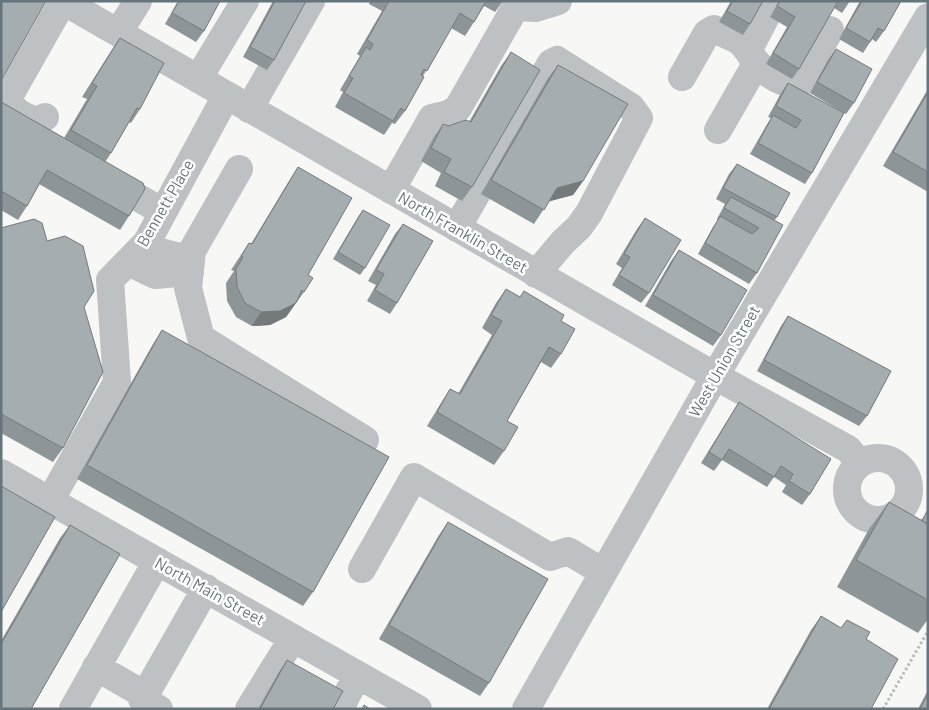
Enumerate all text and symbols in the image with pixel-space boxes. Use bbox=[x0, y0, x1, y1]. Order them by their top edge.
street label: Bennett Place bbox=[132, 156, 197, 250]
street label: North Franklin Street bbox=[395, 187, 531, 276]
street label: West Union Street bbox=[684, 302, 763, 420]
street label: North Main Street bbox=[152, 553, 268, 629]

